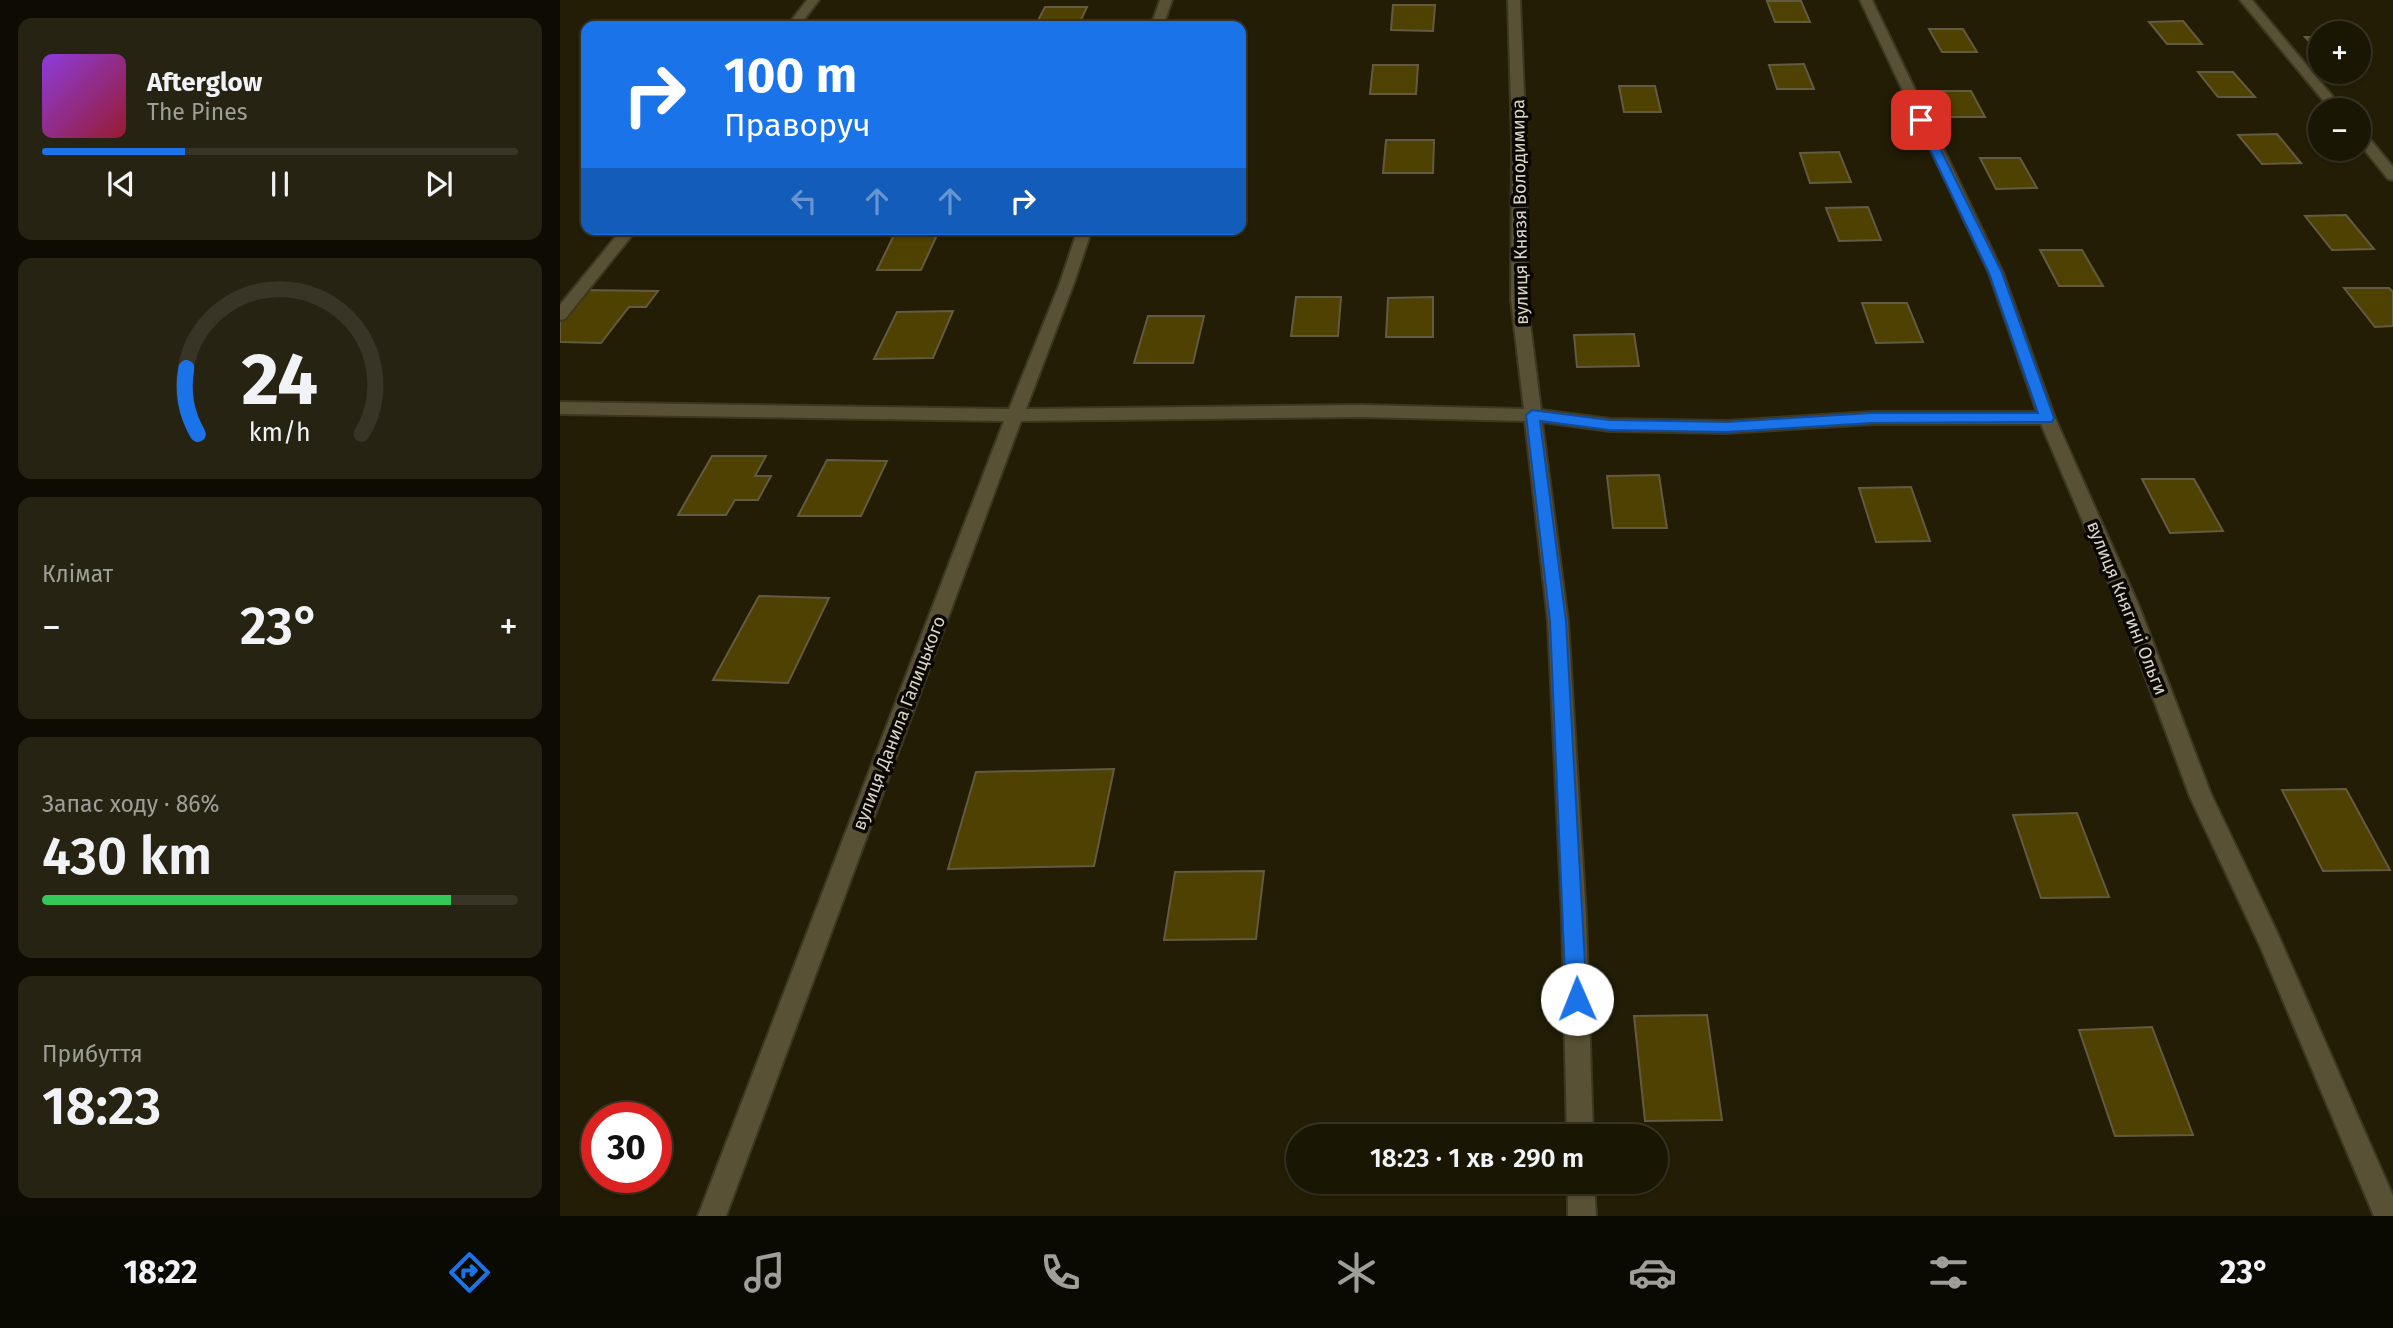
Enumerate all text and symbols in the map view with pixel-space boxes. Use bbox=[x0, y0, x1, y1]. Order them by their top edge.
map controls bbox=[2308, 21, 2371, 161]
button: + bbox=[2308, 21, 2371, 84]
text: 100 m bbox=[724, 46, 857, 105]
icon: right bbox=[609, 49, 700, 140]
text: Afterglow bbox=[147, 67, 262, 98]
pin bbox=[1891, 90, 1951, 150]
text: The Pines bbox=[147, 98, 248, 126]
button: − bbox=[2308, 98, 2371, 161]
street label: вулиця Князя Володимира bbox=[1507, 99, 1533, 325]
icon: arrive bbox=[1902, 101, 1940, 139]
text: Праворуч bbox=[724, 106, 871, 144]
icon: previous bbox=[102, 165, 140, 203]
icon: pause bbox=[261, 165, 299, 203]
icon: next bbox=[420, 165, 458, 203]
icon: left bbox=[785, 182, 823, 220]
icon: ahead bbox=[858, 182, 896, 220]
icon: ahead bbox=[931, 182, 969, 220]
icon: right bbox=[1004, 182, 1042, 220]
text: 24 bbox=[242, 337, 318, 424]
text: km/h bbox=[249, 418, 311, 448]
street label: вулиця Княгині Ольги bbox=[2082, 518, 2172, 698]
text: Клімат bbox=[42, 560, 113, 588]
text: 23° bbox=[240, 595, 320, 658]
text: − bbox=[42, 604, 61, 650]
text: + bbox=[499, 604, 518, 650]
street label: вулиця Данила Галицького bbox=[848, 613, 950, 833]
text: Запас ходу · 86% bbox=[42, 790, 220, 818]
text: 430 km bbox=[42, 825, 212, 888]
position arrow bbox=[1540, 962, 1614, 1036]
text: Прибуття bbox=[42, 1040, 143, 1068]
text: 18:23 bbox=[42, 1075, 161, 1138]
speed limit sign: 30 bbox=[581, 1102, 672, 1193]
text: 18:23 · 1 хв · 290 m bbox=[1370, 1143, 1584, 1174]
icon: directions bbox=[445, 1248, 494, 1297]
icon: music bbox=[740, 1248, 789, 1297]
icon: phone bbox=[1036, 1248, 1085, 1297]
icon: climate bbox=[1332, 1248, 1381, 1297]
icon: car bbox=[1628, 1248, 1677, 1297]
icon: filters bbox=[1924, 1248, 1973, 1297]
text: 18:22 bbox=[123, 1253, 198, 1291]
text: 23° bbox=[2220, 1253, 2269, 1291]

